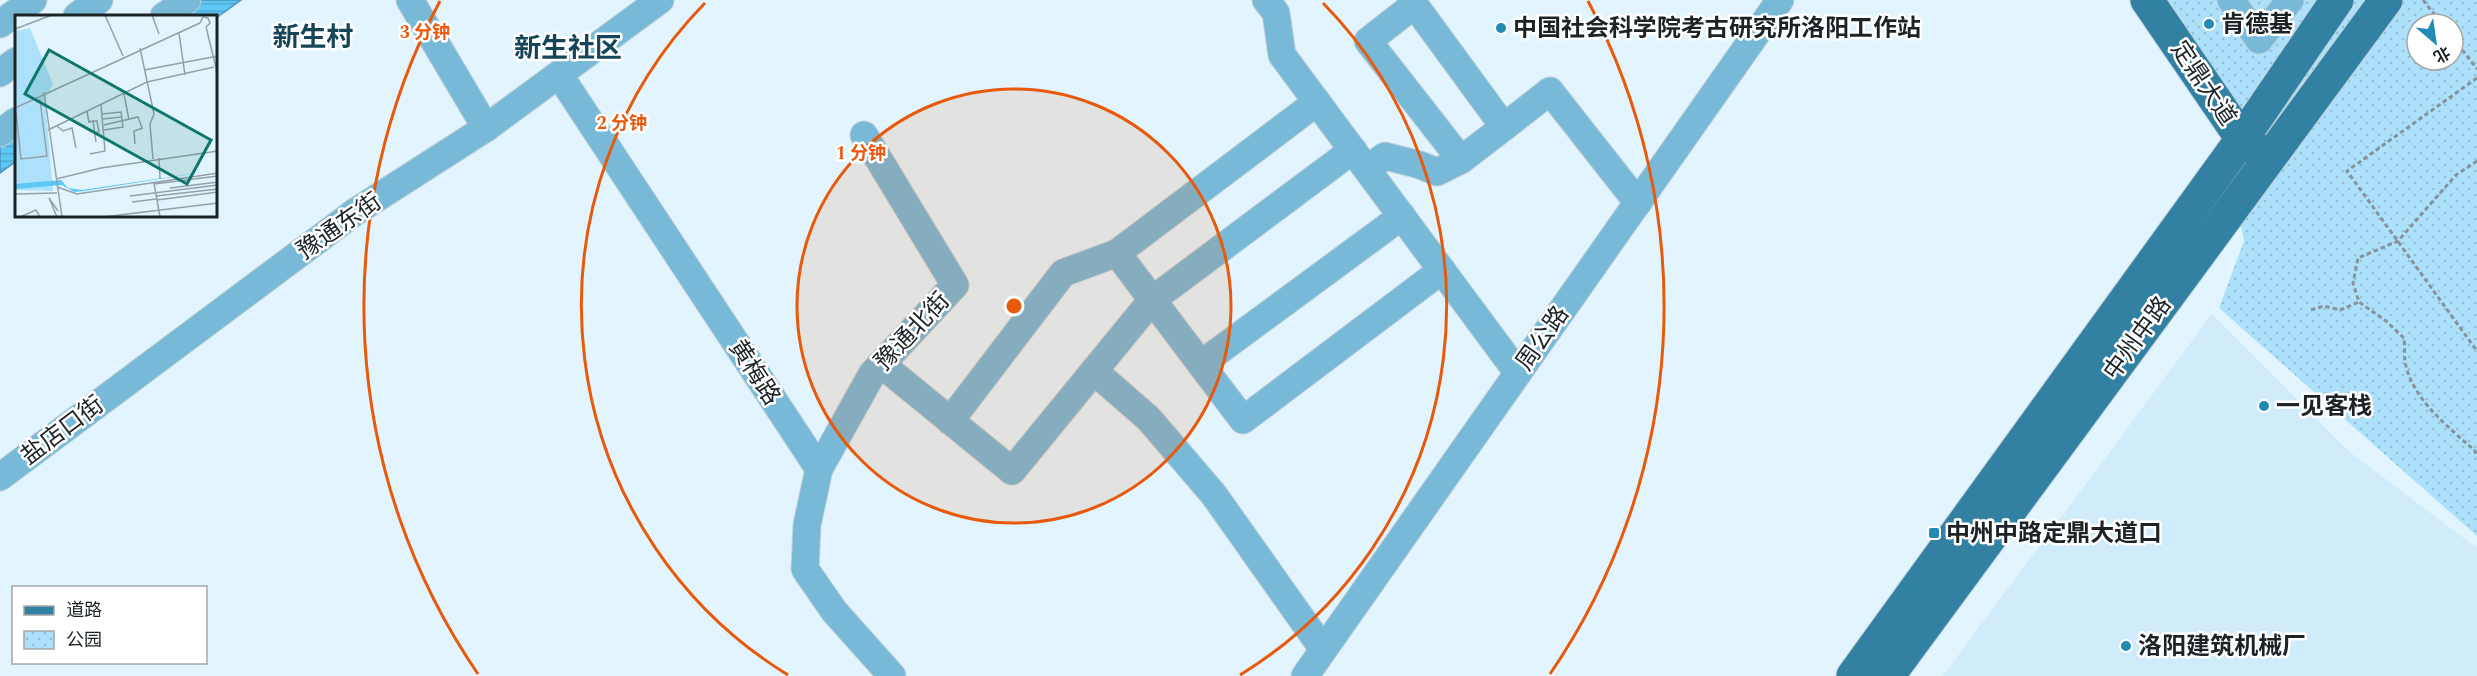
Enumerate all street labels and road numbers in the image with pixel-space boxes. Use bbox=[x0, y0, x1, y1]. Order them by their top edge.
street label: 定鼎大道 bbox=[2161, 34, 2245, 133]
street label: 豫通东街 bbox=[290, 185, 389, 269]
street label: 豫通北街 bbox=[867, 284, 959, 379]
street label: 中州中路 bbox=[2095, 289, 2181, 388]
street label: 周公路 bbox=[1507, 299, 1578, 378]
street label: 黄梅路 bbox=[719, 333, 789, 413]
street label: 盐店口街 bbox=[13, 388, 112, 474]

